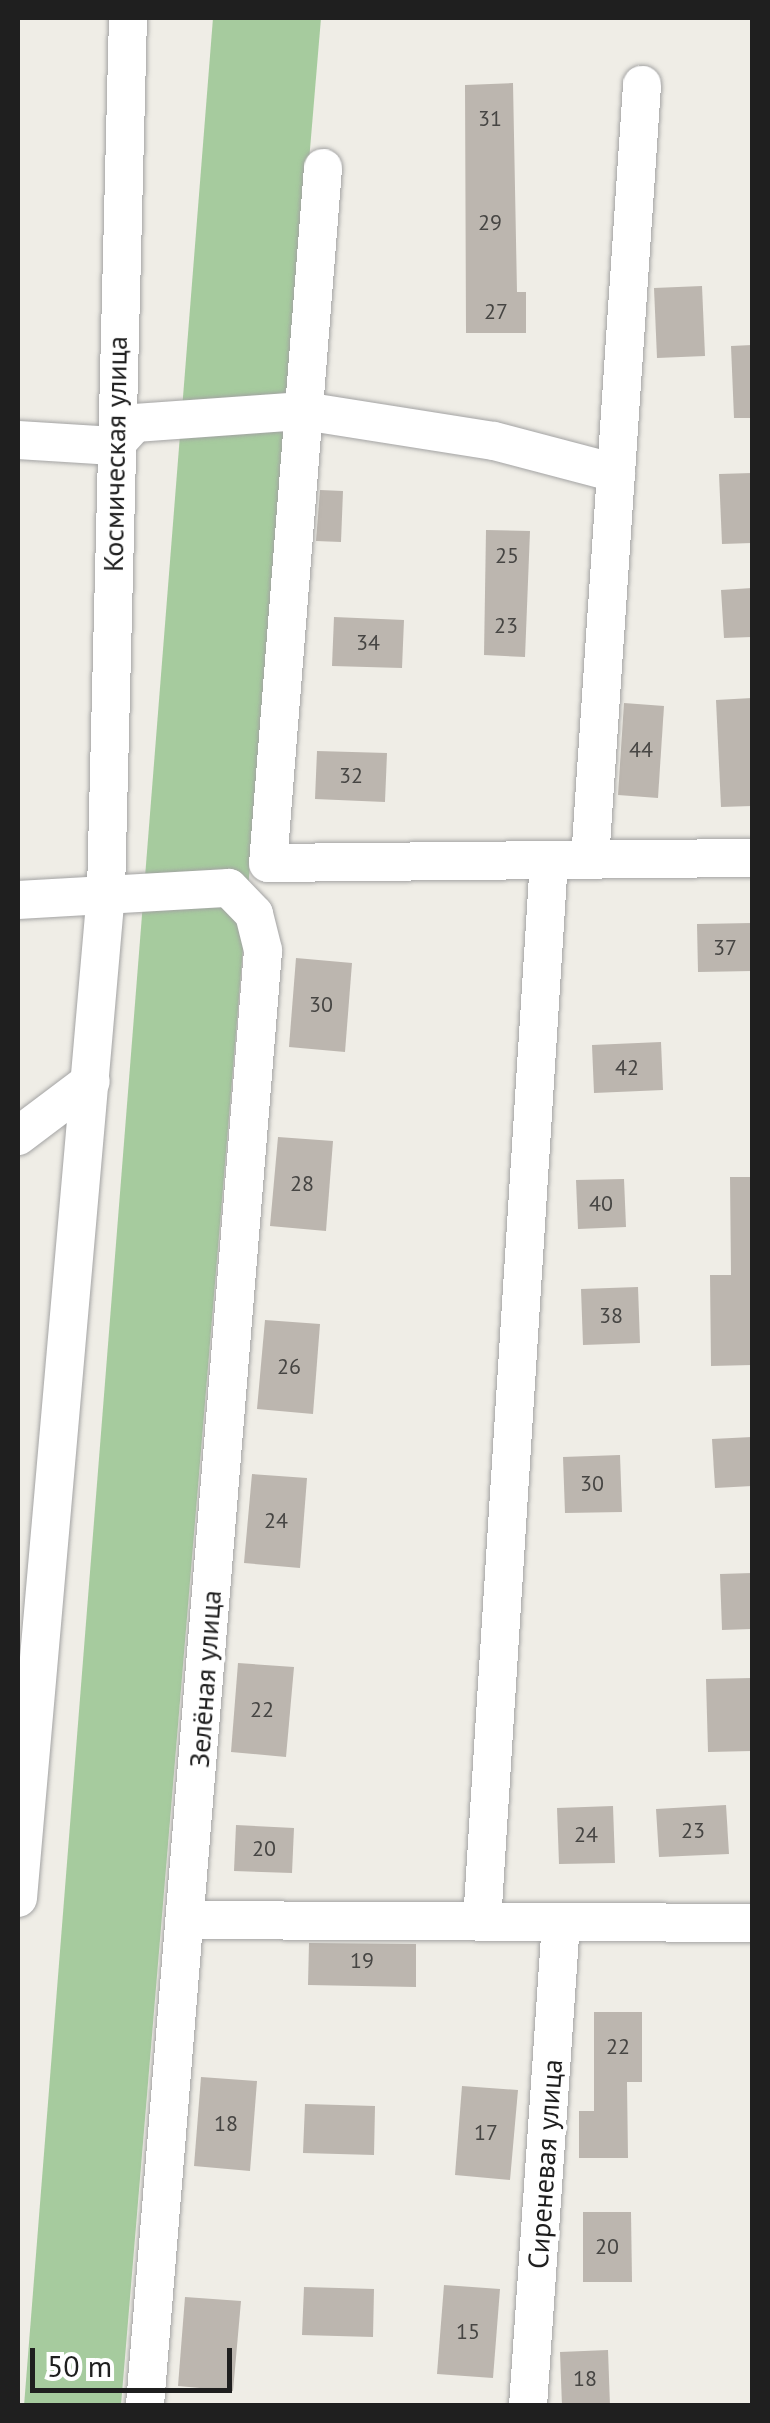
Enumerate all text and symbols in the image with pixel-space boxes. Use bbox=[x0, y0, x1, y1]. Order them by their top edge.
house number: 31 bbox=[478, 106, 502, 132]
house number: 29 bbox=[478, 210, 502, 236]
house number: 27 bbox=[484, 299, 508, 325]
street label: Космическая улица bbox=[96, 336, 134, 572]
house number: 25 bbox=[495, 543, 519, 569]
house number: 23 bbox=[494, 613, 518, 639]
house number: 34 bbox=[356, 630, 380, 656]
house number: 44 bbox=[629, 737, 653, 763]
house number: 32 bbox=[339, 763, 363, 789]
house number: 37 bbox=[713, 935, 737, 961]
house number: 30 bbox=[309, 992, 333, 1018]
house number: 42 bbox=[615, 1055, 639, 1081]
house number: 28 bbox=[290, 1171, 314, 1197]
house number: 40 bbox=[589, 1191, 613, 1217]
house number: 38 bbox=[599, 1303, 623, 1329]
house number: 26 bbox=[277, 1354, 301, 1380]
house number: 30 bbox=[580, 1471, 604, 1497]
house number: 24 bbox=[264, 1508, 288, 1534]
street label: Зелёная улица bbox=[182, 1589, 228, 1769]
house number: 22 bbox=[250, 1697, 274, 1723]
house number: 23 bbox=[681, 1818, 705, 1844]
house number: 24 bbox=[574, 1822, 598, 1848]
house number: 20 bbox=[252, 1836, 276, 1862]
house number: 19 bbox=[350, 1948, 374, 1974]
house number: 22 bbox=[606, 2034, 630, 2060]
street label: Сиреневая улица bbox=[521, 2058, 569, 2270]
house number: 18 bbox=[214, 2111, 238, 2137]
house number: 17 bbox=[474, 2120, 498, 2146]
house number: 20 bbox=[595, 2234, 619, 2260]
house number: 15 bbox=[456, 2319, 480, 2345]
scale bar bbox=[35, 2328, 238, 2390]
text: 50 m bbox=[47, 2346, 112, 2385]
house number: 18 bbox=[573, 2366, 597, 2392]

